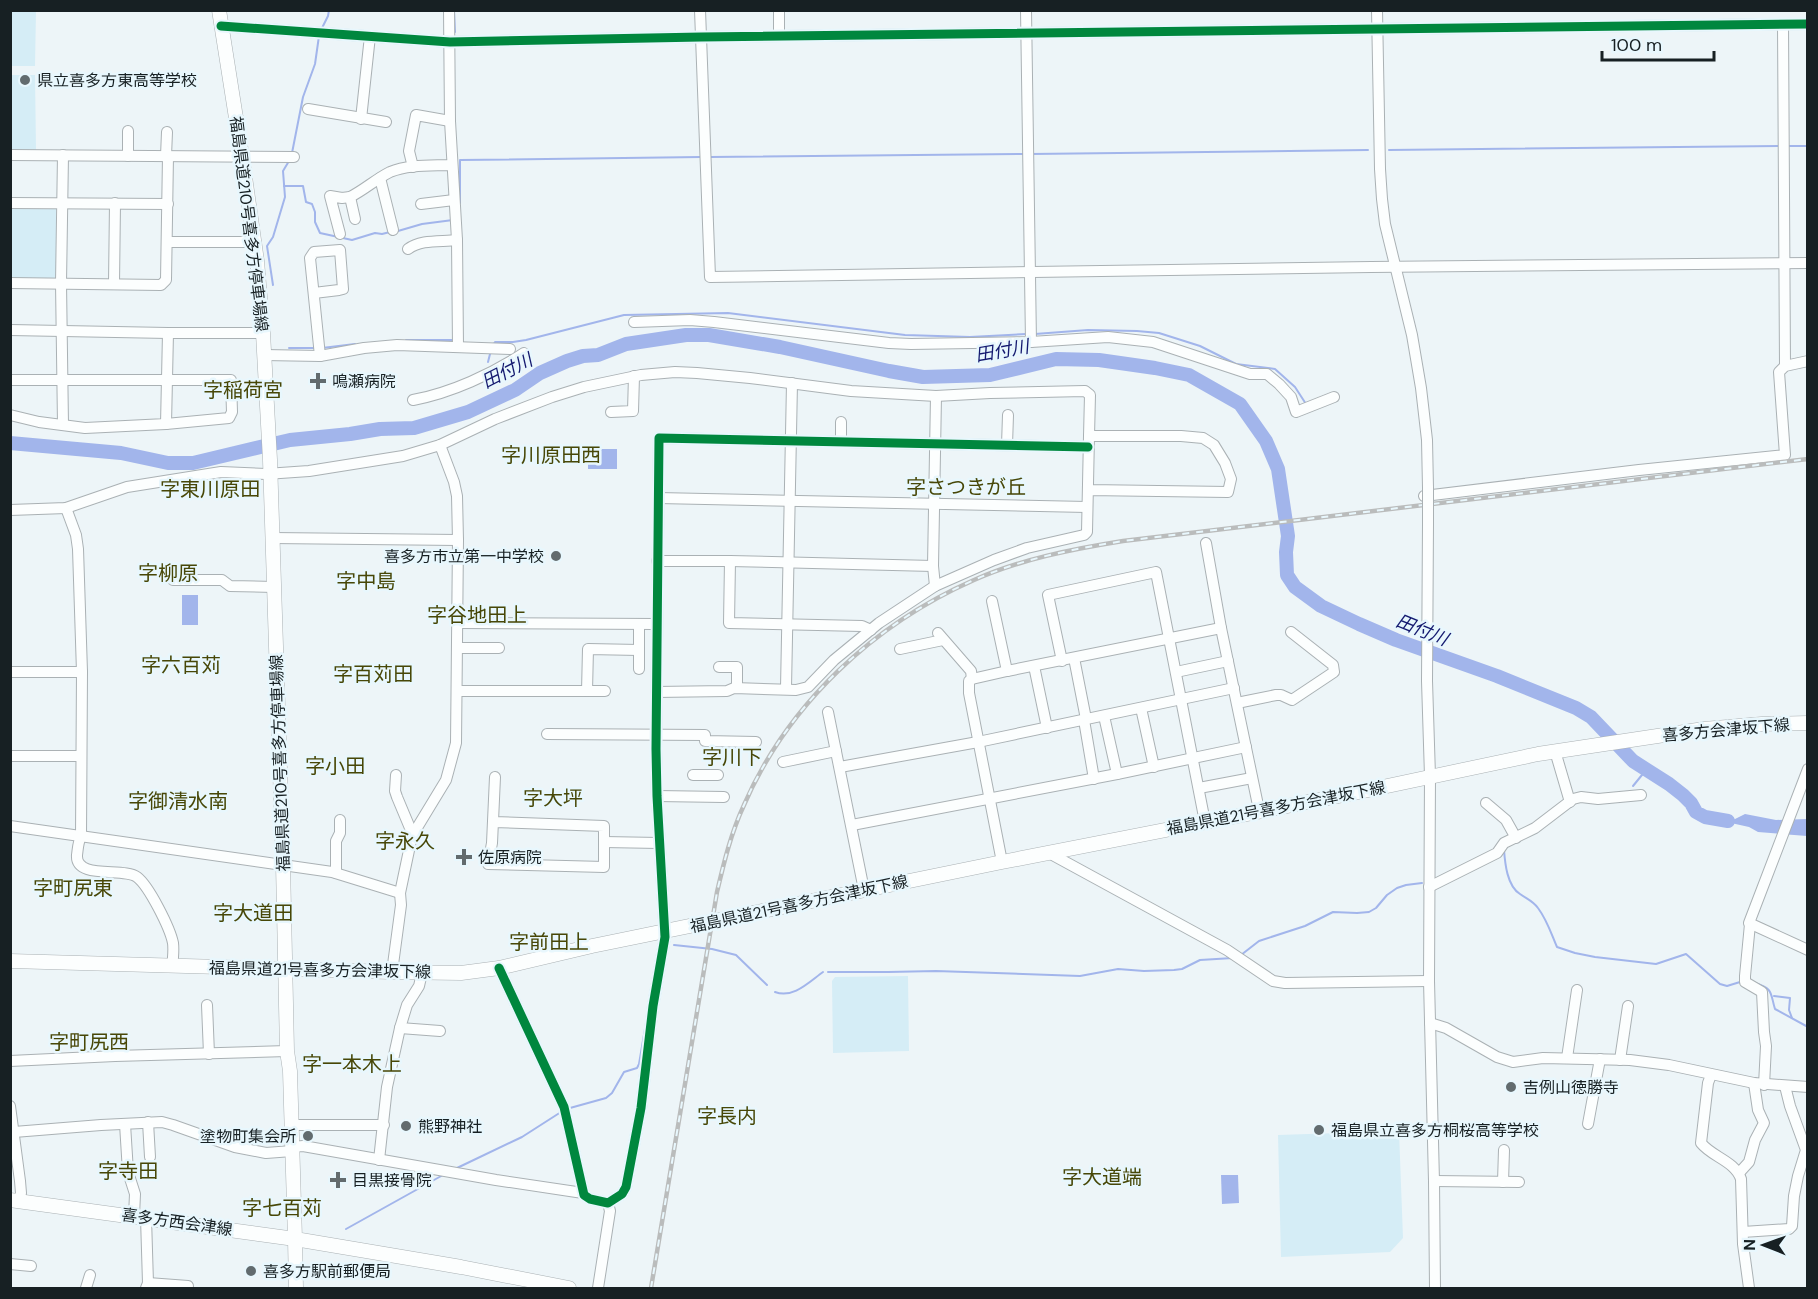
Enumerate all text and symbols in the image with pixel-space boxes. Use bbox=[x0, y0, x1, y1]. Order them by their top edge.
scale bar bbox=[1602, 24, 1714, 62]
text: 100 m bbox=[1611, 33, 1662, 57]
place label: 県立喜多方東高等学校 bbox=[37, 70, 197, 91]
marker: 県立喜多方東高等学校 bbox=[18, 73, 32, 87]
street label: 福島県道210号喜多方停車場線 bbox=[225, 115, 273, 333]
water label: 田付川 bbox=[973, 334, 1033, 368]
water label: 田付川 bbox=[477, 347, 538, 394]
place label: 鳴瀬病院 bbox=[332, 371, 396, 392]
marker: 鳴瀬病院 bbox=[309, 372, 327, 390]
district label: 字稲荷宮 bbox=[203, 377, 283, 403]
district label: 字川原田西 bbox=[501, 442, 601, 468]
district label: 字さつきが丘 bbox=[906, 474, 1026, 500]
district label: 字東川原田 bbox=[160, 476, 260, 502]
place label: 喜多方市立第一中学校 bbox=[384, 546, 544, 567]
marker: 喜多方市立第一中学校 bbox=[549, 549, 563, 563]
district label: 字柳原 bbox=[138, 560, 198, 586]
district label: 字中島 bbox=[336, 568, 396, 594]
district label: 字谷地田上 bbox=[427, 602, 527, 628]
water label: 田付川 bbox=[1392, 609, 1453, 652]
district label: 字六百苅 bbox=[141, 652, 221, 678]
street label: 福島県道210号喜多方停車場線 bbox=[266, 654, 294, 872]
district label: 字百苅田 bbox=[333, 661, 413, 687]
street label: 喜多方会津坂下線 bbox=[1661, 714, 1791, 746]
district label: 字川下 bbox=[702, 744, 762, 770]
district label: 字小田 bbox=[305, 753, 365, 779]
street label: 福島県道21号喜多方会津坂下線 bbox=[1165, 776, 1387, 840]
district label: 字大坪 bbox=[523, 785, 583, 811]
district label: 字御清水南 bbox=[128, 788, 228, 814]
district label: 字永久 bbox=[375, 828, 435, 854]
place label: 佐原病院 bbox=[478, 847, 542, 868]
marker: 佐原病院 bbox=[455, 848, 473, 866]
street label: 福島県道21号喜多方会津坂下線 bbox=[688, 871, 910, 937]
district label: 字町尻東 bbox=[33, 875, 113, 901]
district label: 字大道田 bbox=[213, 900, 293, 926]
district label: 字前田上 bbox=[509, 929, 589, 955]
street label: 福島県道21号喜多方会津坂下線 bbox=[209, 958, 431, 982]
district label: 字町尻西 bbox=[49, 1029, 129, 1055]
district label: 字一本木上 bbox=[302, 1051, 402, 1077]
place label: 吉例山徳勝寺 bbox=[1523, 1077, 1619, 1098]
marker: 吉例山徳勝寺 bbox=[1504, 1080, 1518, 1094]
district label: 字長内 bbox=[697, 1103, 757, 1129]
place label: 熊野神社 bbox=[418, 1116, 482, 1137]
marker: 熊野神社 bbox=[399, 1119, 413, 1133]
place label: 福島県立喜多方桐桜高等学校 bbox=[1331, 1120, 1539, 1141]
marker: 福島県立喜多方桐桜高等学校 bbox=[1312, 1123, 1326, 1137]
place label: 塗物町集会所 bbox=[200, 1126, 296, 1147]
marker: 塗物町集会所 bbox=[301, 1129, 315, 1143]
district label: 字寺田 bbox=[98, 1158, 158, 1184]
district label: 字大道端 bbox=[1062, 1164, 1142, 1190]
place label: 目黒接骨院 bbox=[352, 1170, 432, 1191]
marker: 目黒接骨院 bbox=[329, 1171, 347, 1189]
district label: 字七百苅 bbox=[242, 1195, 322, 1221]
street label: 喜多方西会津線 bbox=[120, 1204, 234, 1240]
north arrow bbox=[1734, 1215, 1794, 1275]
text: N bbox=[1739, 1239, 1760, 1251]
place label: 喜多方駅前郵便局 bbox=[263, 1261, 391, 1282]
marker: 喜多方駅前郵便局 bbox=[244, 1264, 258, 1278]

